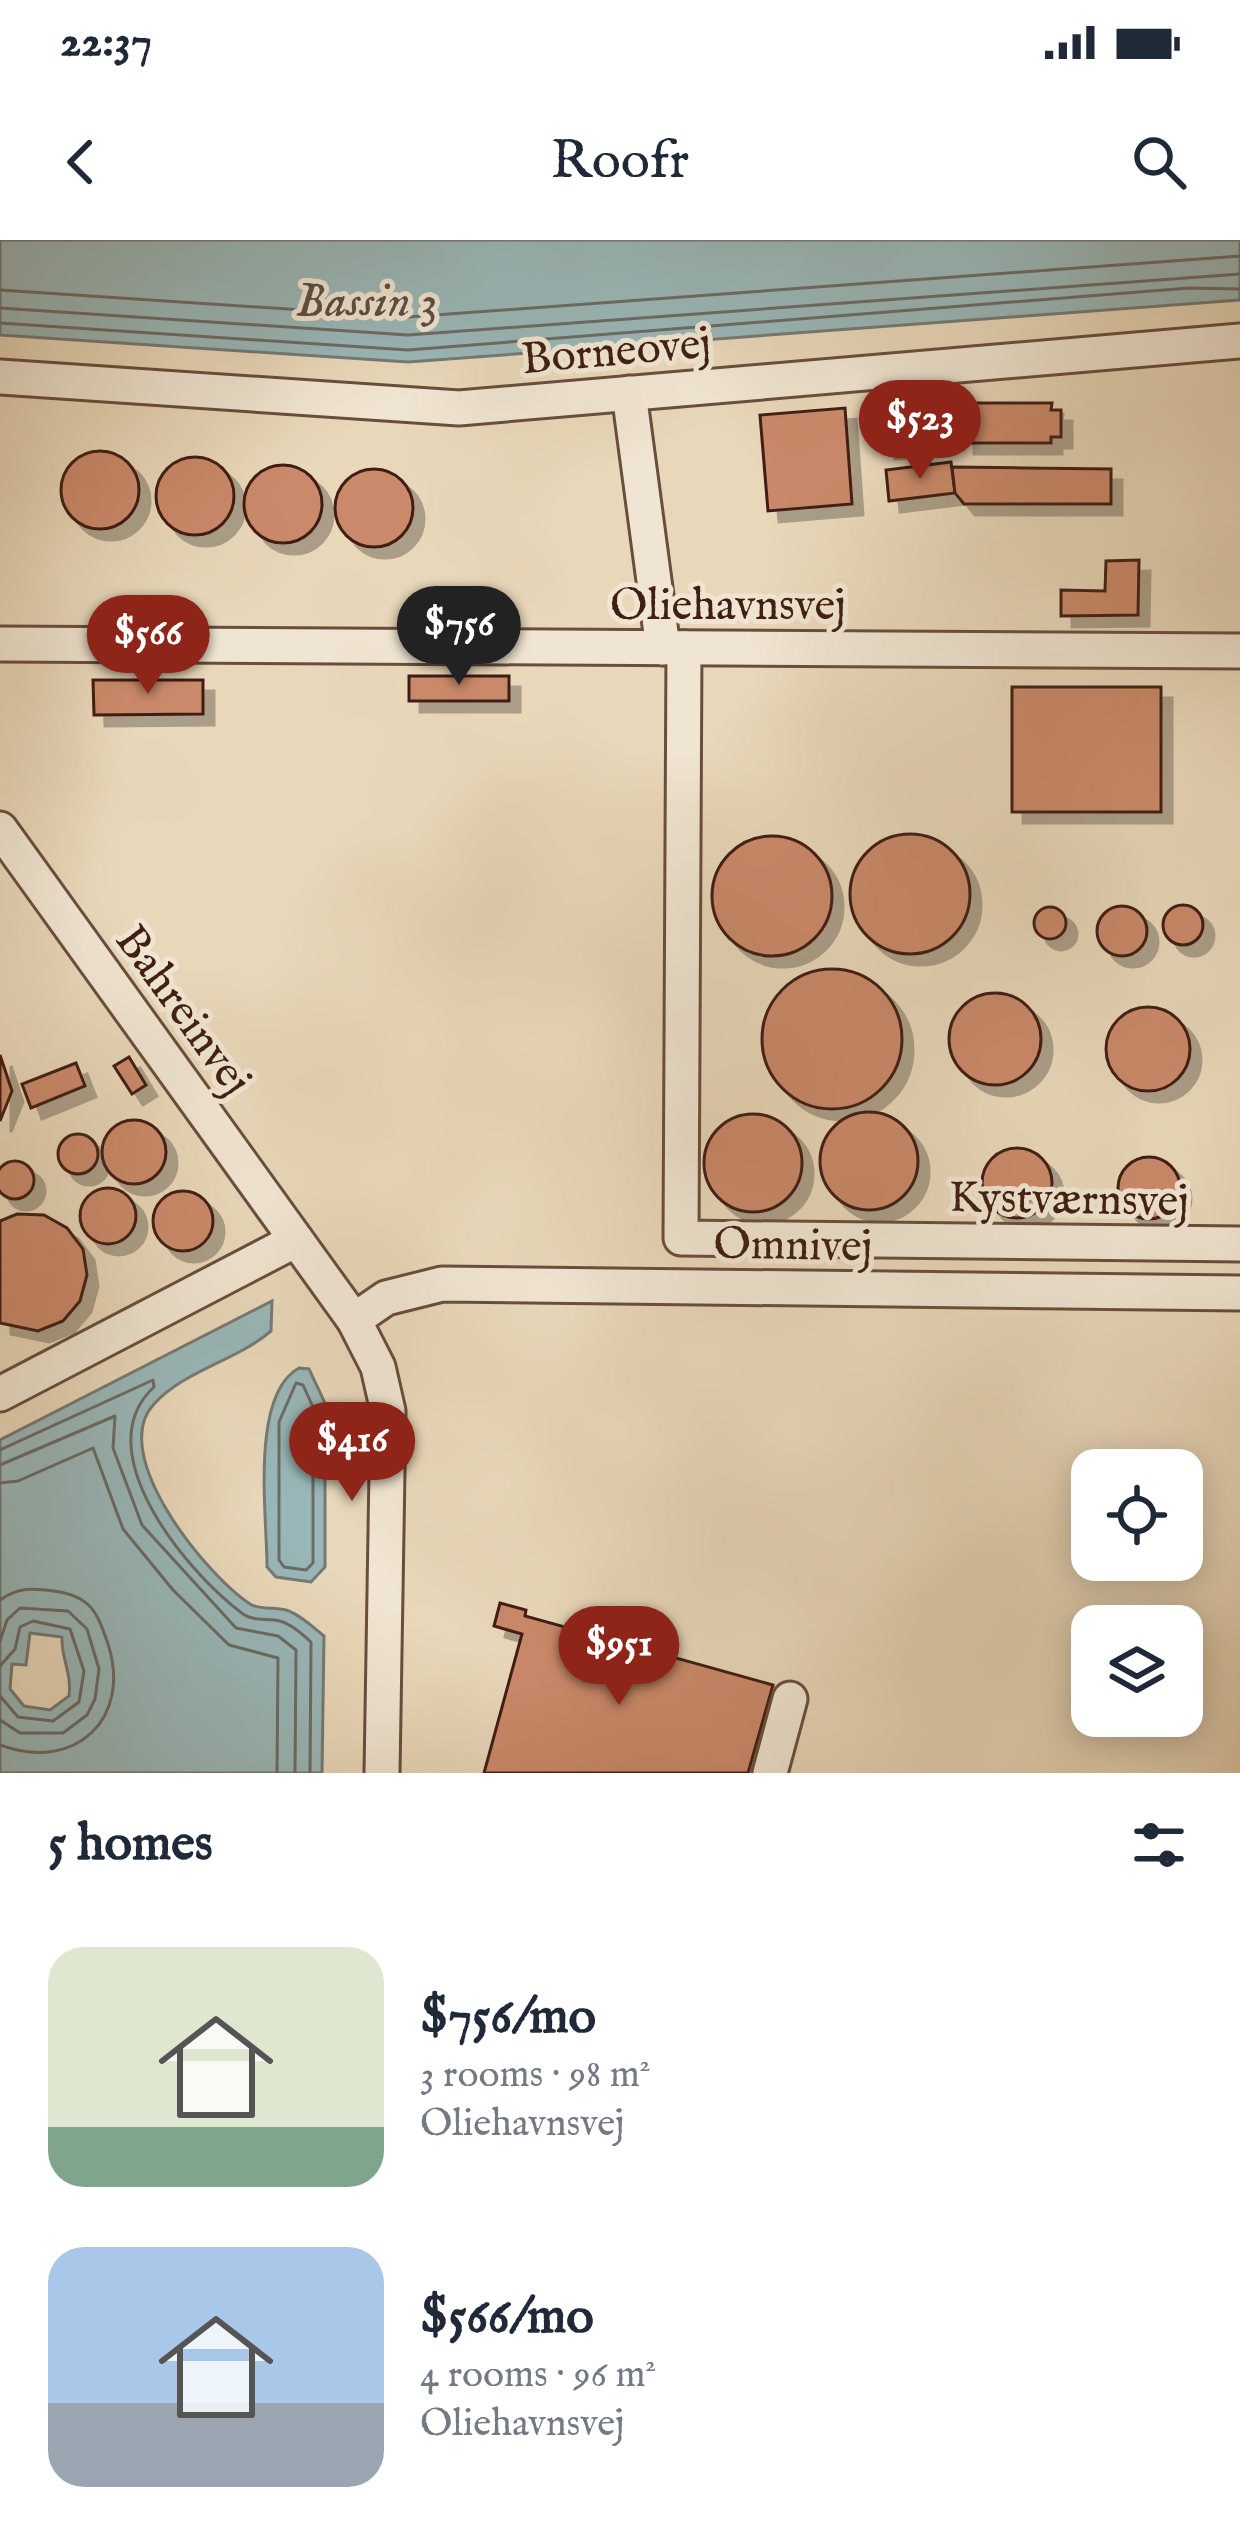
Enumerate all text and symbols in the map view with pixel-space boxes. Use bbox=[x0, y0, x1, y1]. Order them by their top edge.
text: 22:37 bbox=[60, 14, 152, 71]
text: Roofr bbox=[551, 128, 689, 197]
icon: back bbox=[48, 129, 114, 195]
icon: search bbox=[1126, 129, 1192, 195]
water label: Bassin 3 bbox=[296, 273, 438, 333]
street label: Borneovej bbox=[519, 316, 713, 389]
pin: $523 bbox=[849, 380, 991, 482]
text: $523 bbox=[886, 394, 954, 443]
street label: Oliehavnsvej bbox=[610, 578, 846, 635]
pin: $756 bbox=[388, 586, 530, 688]
pin: $566 bbox=[77, 595, 219, 697]
text: $756 bbox=[424, 600, 494, 649]
text: $566 bbox=[114, 609, 182, 658]
street label: Bahreinvej bbox=[101, 915, 263, 1107]
street label: Kystværnsvej bbox=[948, 1170, 1189, 1231]
street label: Omnivej bbox=[713, 1217, 873, 1276]
pin: $416 bbox=[281, 1402, 423, 1504]
text: $416 bbox=[316, 1416, 388, 1465]
map controls bbox=[1071, 1449, 1203, 1737]
button: locate bbox=[1071, 1449, 1203, 1581]
button: layers bbox=[1071, 1605, 1203, 1737]
pin: $951 bbox=[548, 1606, 690, 1708]
text: $951 bbox=[585, 1620, 653, 1669]
icon: filters bbox=[1126, 1812, 1192, 1878]
text: 5 homes bbox=[48, 1813, 213, 1878]
text: $756/mo bbox=[420, 1986, 596, 2051]
icon: home bbox=[144, 1995, 288, 2139]
text: 3 rooms · 98 m² bbox=[420, 2051, 651, 2100]
text: Oliehavnsvej bbox=[420, 2100, 624, 2149]
text: $566/mo bbox=[420, 2286, 594, 2351]
icon: home bbox=[144, 2295, 288, 2439]
text: 4 rooms · 96 m² bbox=[420, 2351, 656, 2400]
text: Oliehavnsvej bbox=[420, 2400, 624, 2449]

